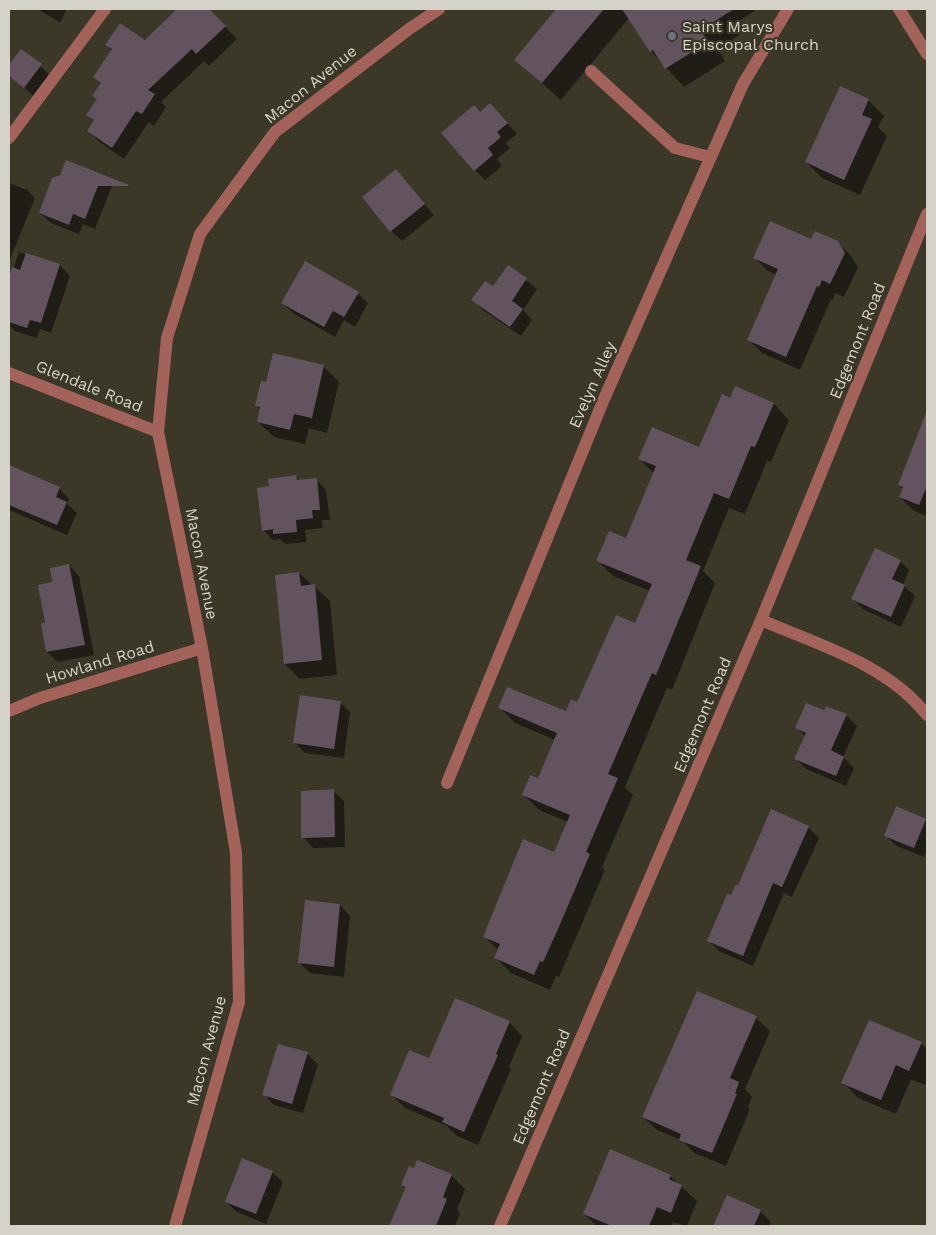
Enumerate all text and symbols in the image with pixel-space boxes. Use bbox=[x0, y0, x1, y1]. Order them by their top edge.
place label: Saint Marys Episcopal Church bbox=[682, 17, 819, 55]
marker: Saint Marys Episcopal Church bbox=[666, 30, 678, 42]
street label: Macon Avenue bbox=[261, 42, 361, 128]
street label: Edgemont Road bbox=[826, 280, 890, 402]
street label: Evelyn Alley bbox=[565, 339, 621, 431]
street label: Glendale Road bbox=[33, 357, 145, 417]
street label: Macon Avenue bbox=[181, 507, 221, 621]
street label: Howland Road bbox=[43, 637, 157, 689]
street label: Edgemont Road bbox=[670, 654, 736, 776]
street label: Macon Avenue bbox=[183, 994, 231, 1108]
street label: Edgemont Road bbox=[509, 1026, 575, 1148]

